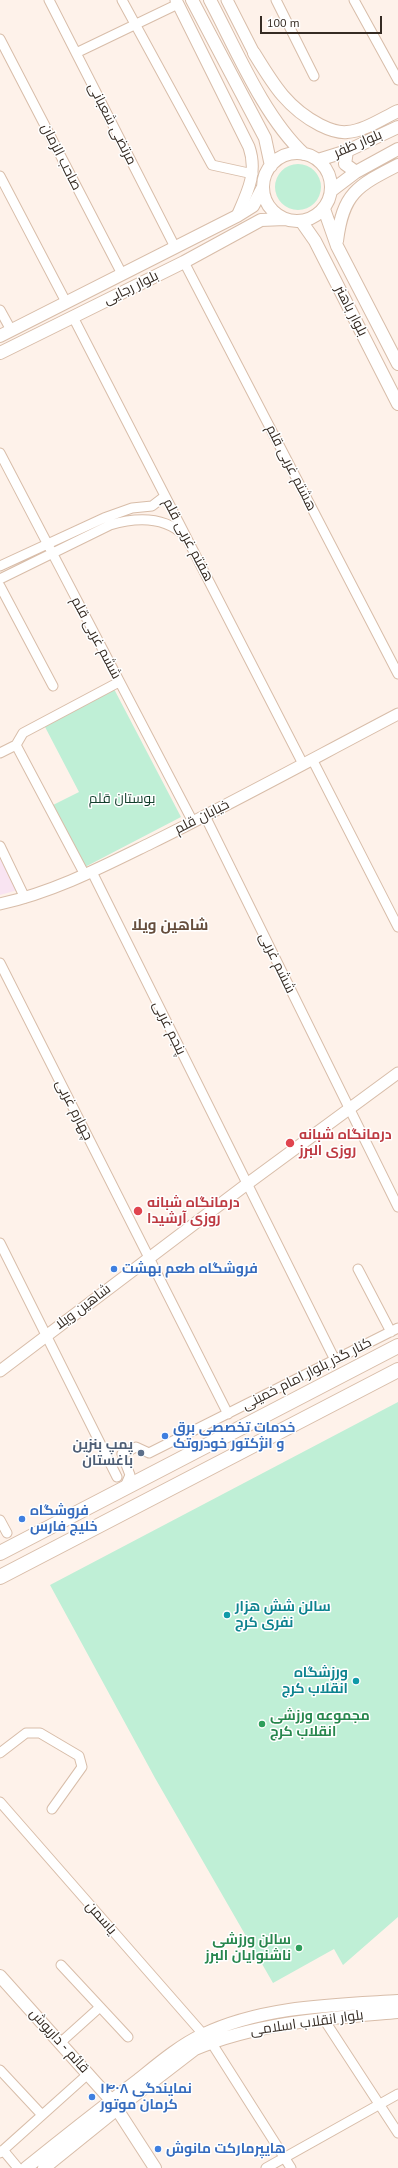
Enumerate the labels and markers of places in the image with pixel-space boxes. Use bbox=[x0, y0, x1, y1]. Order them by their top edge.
place label: درمانگاه شبانه روزی البرز bbox=[299, 1127, 392, 1160]
marker: درمانگاه شبانه روزی البرز bbox=[284, 1137, 296, 1149]
place label: درمانگاه شبانه روزی آرشیدا bbox=[147, 1195, 240, 1228]
marker: درمانگاه شبانه روزی آرشیدا bbox=[132, 1205, 144, 1217]
place label: فروشگاه طعم بهشت bbox=[122, 1261, 258, 1277]
marker: فروشگاه طعم بهشت bbox=[109, 1264, 119, 1274]
place label: خدمات تخصصی برق و انژکتور خودروتک bbox=[173, 1420, 295, 1452]
marker: خدمات تخصصی برق و انژکتور خودروتک bbox=[160, 1431, 170, 1441]
place label: پمپ بنزین باغستان bbox=[73, 1437, 133, 1470]
marker: پمپ بنزین باغستان bbox=[136, 1448, 146, 1458]
place label: فروشگاه خلیج فارس bbox=[30, 1503, 98, 1536]
marker: فروشگاه خلیج فارس bbox=[17, 1514, 27, 1524]
place label: سالن شش هزار نفری کرج bbox=[235, 1599, 331, 1632]
marker: سالن شش هزار نفری کرج bbox=[222, 1610, 232, 1620]
place label: ورزشگاه انقلاب کرج bbox=[282, 1665, 348, 1698]
marker: ورزشگاه انقلاب کرج bbox=[351, 1676, 361, 1686]
place label: مجموعه ورزشی انقلاب کرج bbox=[270, 1708, 370, 1740]
marker: مجموعه ورزشی انقلاب کرج bbox=[257, 1719, 267, 1729]
place label: سالن ورزشی ناشنوایان البرز bbox=[205, 1932, 291, 1964]
marker: سالن ورزشی ناشنوایان البرز bbox=[294, 1943, 304, 1953]
place label: نمایندگی ۱۴۰۸ کرمان موتور bbox=[100, 2081, 192, 2114]
marker: نمایندگی ۱۴۰۸ کرمان موتور bbox=[87, 2092, 97, 2102]
place label: هایپرمارکت مانوش bbox=[166, 2141, 286, 2157]
marker: هایپرمارکت مانوش bbox=[153, 2144, 163, 2154]

